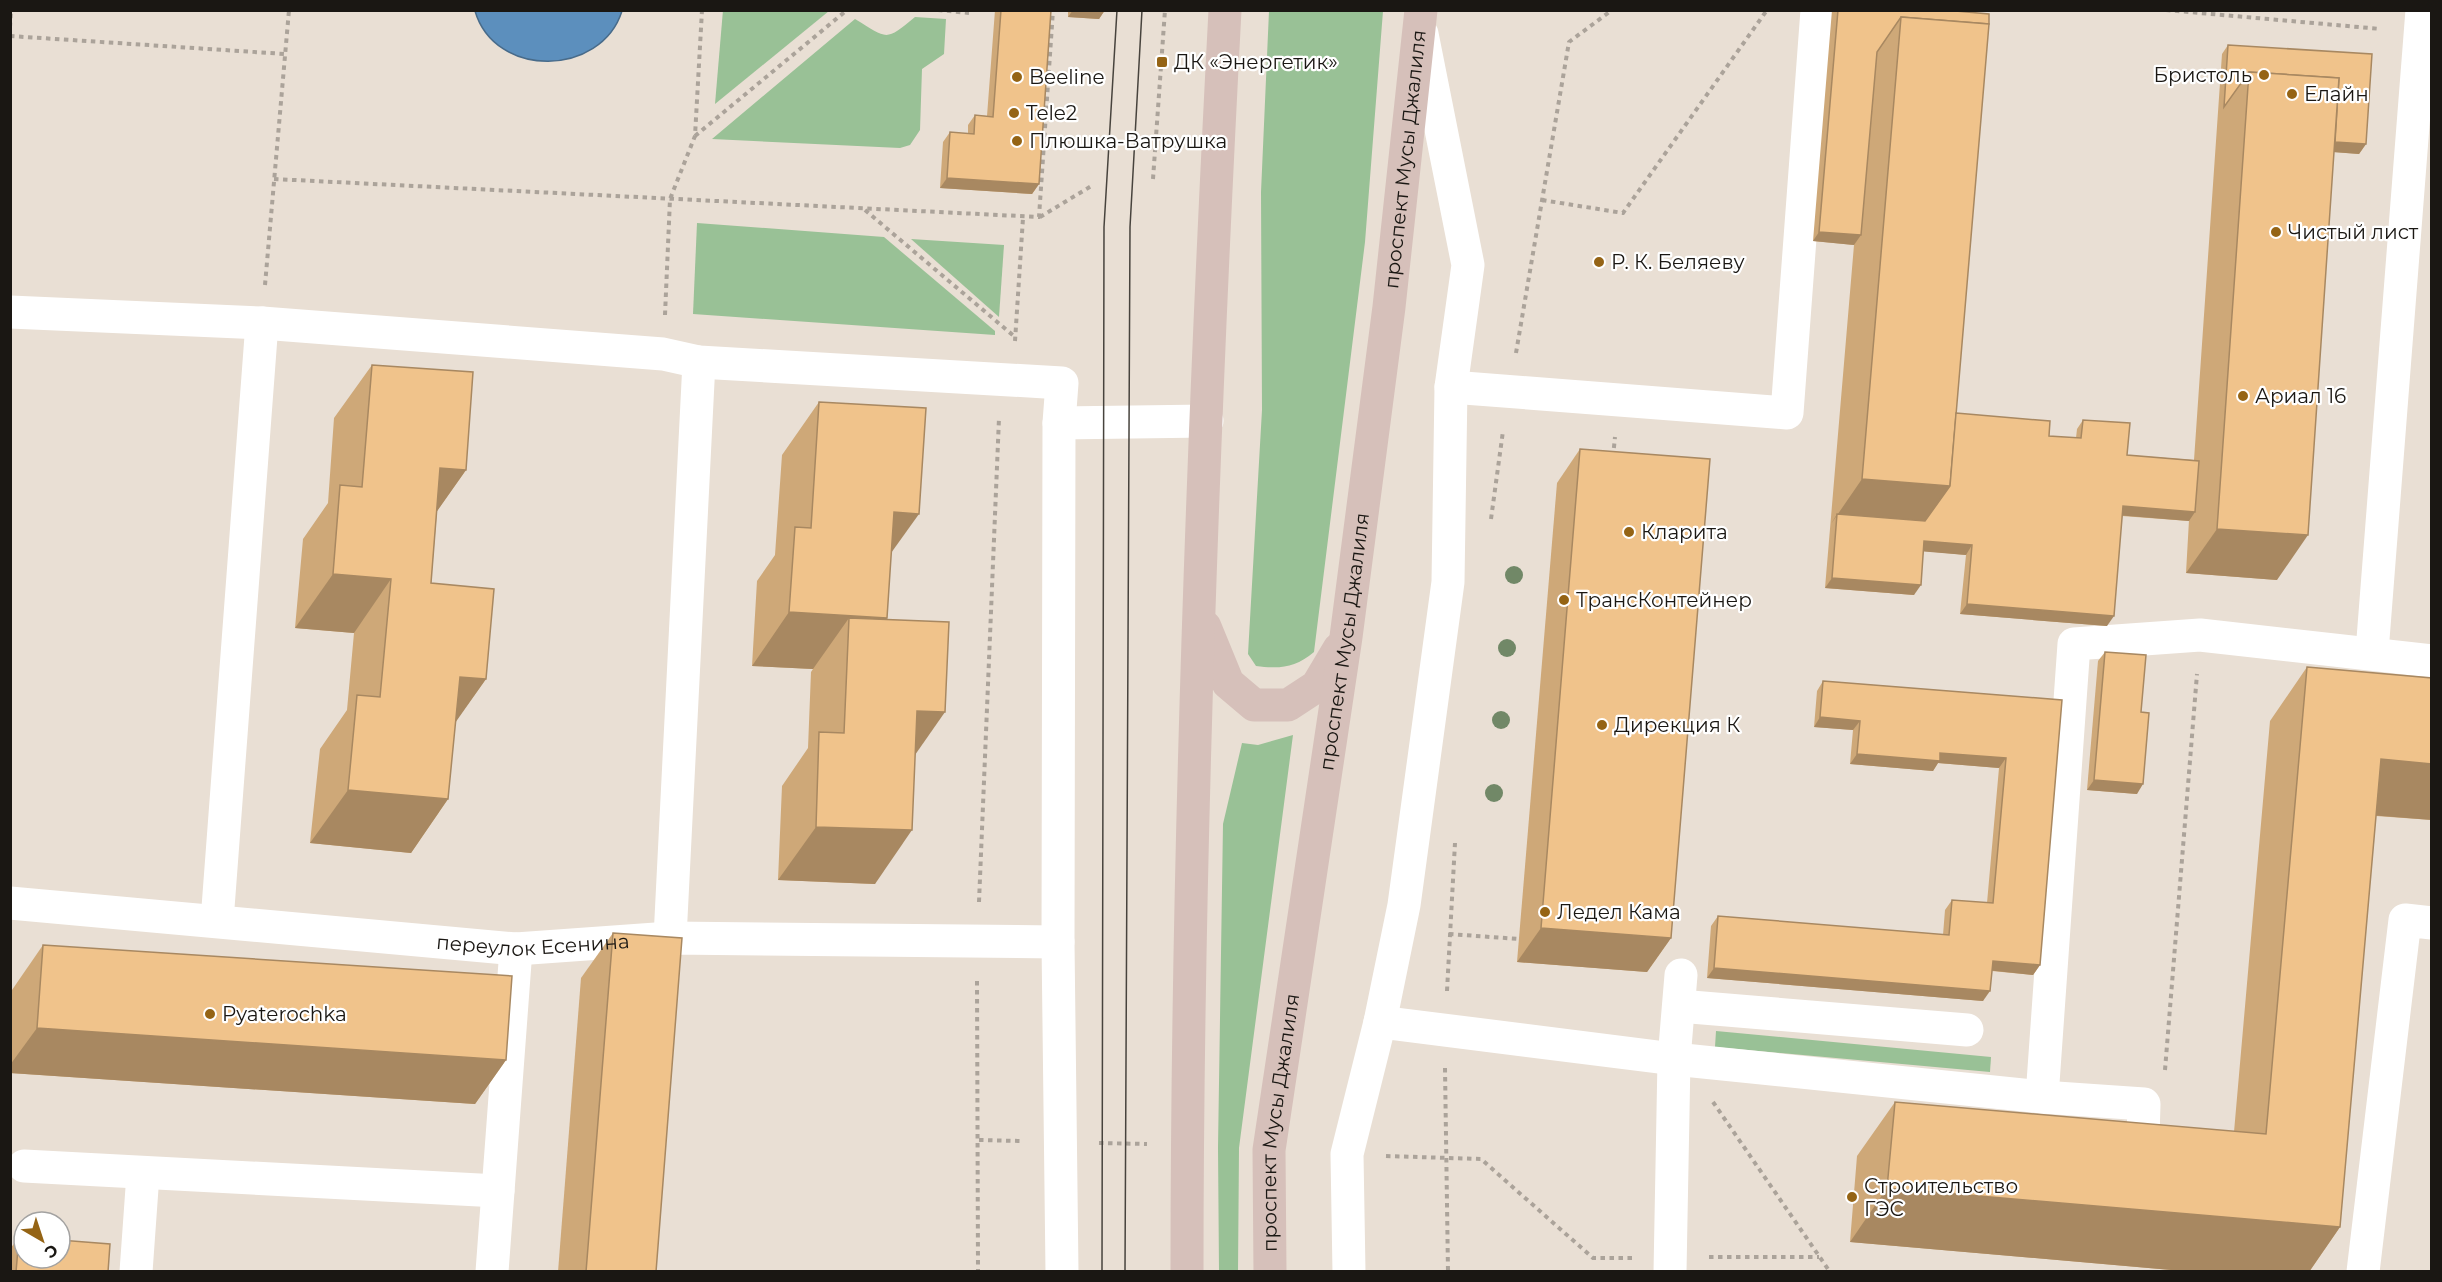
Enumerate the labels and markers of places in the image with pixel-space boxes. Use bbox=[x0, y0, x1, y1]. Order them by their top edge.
place label: ДК «Энергетик» bbox=[1174, 50, 1338, 74]
marker: ДК «Энергетик» bbox=[1155, 55, 1169, 69]
place label: Бристоль bbox=[2153, 63, 2252, 87]
place label: Beeline bbox=[1029, 65, 1105, 89]
marker: Бристоль bbox=[2257, 68, 2271, 82]
marker: Beeline bbox=[1010, 70, 1024, 84]
place label: Елайн bbox=[2304, 82, 2369, 106]
marker: Елайн bbox=[2285, 87, 2299, 101]
place label: Tele2 bbox=[1026, 101, 1077, 125]
marker: Tele2 bbox=[1007, 106, 1021, 120]
place label: Плюшка-Ватрушка bbox=[1029, 129, 1227, 153]
marker: Плюшка-Ватрушка bbox=[1010, 134, 1024, 148]
place label: Чистый лист bbox=[2288, 220, 2419, 244]
marker: Чистый лист bbox=[2269, 225, 2283, 239]
place label: Р. К. Беляеву bbox=[1611, 250, 1745, 274]
marker: Р. К. Беляеву bbox=[1592, 255, 1606, 269]
place label: Ариал 16 bbox=[2255, 384, 2346, 408]
marker: Ариал 16 bbox=[2236, 389, 2250, 403]
place label: Кларита bbox=[1641, 520, 1728, 544]
marker: Кларита bbox=[1622, 525, 1636, 539]
place label: ТрансКонтейнер bbox=[1576, 588, 1752, 612]
marker: ТрансКонтейнер bbox=[1557, 593, 1571, 607]
place label: Дирекция К bbox=[1614, 713, 1740, 737]
marker: Дирекция К bbox=[1595, 718, 1609, 732]
place label: Ледел Кама bbox=[1557, 900, 1681, 924]
marker: Ледел Кама bbox=[1538, 905, 1552, 919]
place label: Pyaterochka bbox=[222, 1002, 347, 1026]
marker: Pyaterochka bbox=[203, 1007, 217, 1021]
place label: Строительство ГЭС bbox=[1864, 1174, 2018, 1221]
marker: Строительство ГЭС bbox=[1845, 1190, 1859, 1204]

